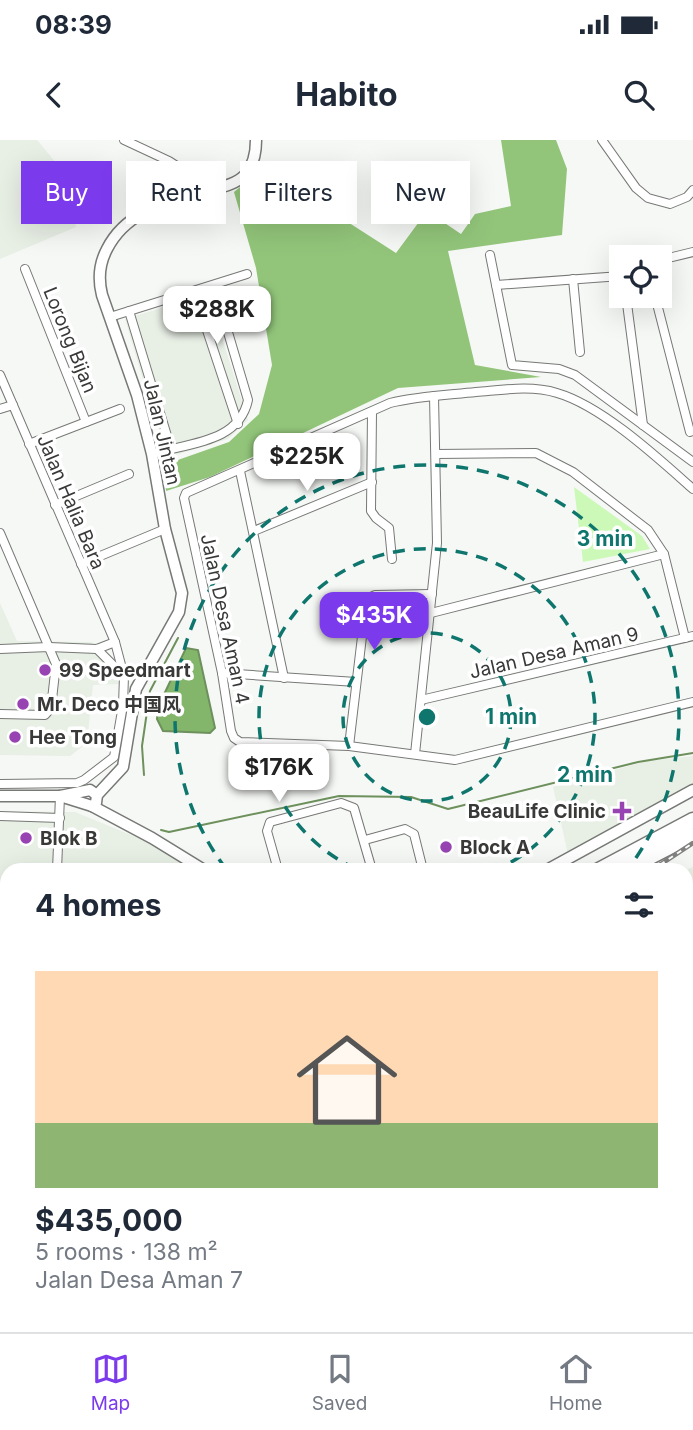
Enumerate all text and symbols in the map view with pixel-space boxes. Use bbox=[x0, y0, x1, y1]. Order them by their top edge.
text: 08:39 bbox=[35, 9, 112, 40]
text: Habito bbox=[295, 75, 398, 114]
icon: back bbox=[35, 76, 73, 114]
icon: search bbox=[620, 76, 658, 114]
chip: Buy bbox=[21, 161, 112, 224]
chip: Rent bbox=[126, 161, 226, 224]
chip: Filters bbox=[240, 161, 357, 224]
chip: New bbox=[371, 161, 470, 224]
map controls bbox=[609, 245, 672, 308]
button: locate bbox=[609, 245, 672, 308]
street label: Lorong Bijan bbox=[38, 284, 102, 396]
pin: $288K bbox=[168, 286, 266, 346]
text: $288K bbox=[179, 295, 255, 323]
street label: Jalan Jintan bbox=[139, 377, 185, 487]
street label: Jalan Halia Bara bbox=[32, 431, 110, 573]
pin: $225K bbox=[258, 434, 356, 493]
text: $225K bbox=[269, 442, 345, 470]
text: 3 min bbox=[577, 526, 633, 551]
street label: Jalan Desa Aman 4 bbox=[196, 532, 254, 706]
pin: $435K bbox=[325, 592, 423, 652]
text: $435K bbox=[336, 601, 412, 629]
street label: Jalan Desa Aman 9 bbox=[467, 622, 641, 684]
place label: 99 Speedmart bbox=[59, 659, 191, 682]
marker: 99 Speedmart bbox=[37, 662, 53, 678]
place label: Mr. Deco 中国风 bbox=[37, 693, 181, 716]
marker: Mr. Deco 中国风 bbox=[15, 696, 31, 712]
text: 1 min bbox=[485, 704, 537, 729]
centre of rings bbox=[415, 705, 439, 729]
place label: Hee Tong bbox=[29, 726, 117, 749]
marker: Hee Tong bbox=[7, 729, 23, 745]
pin: $176K bbox=[230, 744, 328, 804]
text: $176K bbox=[244, 753, 314, 781]
text: 2 min bbox=[557, 762, 613, 787]
place label: BeauLife Clinic bbox=[468, 800, 606, 823]
marker: BeauLife Clinic bbox=[612, 801, 632, 821]
place label: Blok B bbox=[40, 827, 97, 850]
marker: Blok B bbox=[18, 830, 34, 846]
place label: Block A bbox=[460, 836, 530, 859]
marker: Block A bbox=[438, 839, 454, 855]
icon: filters bbox=[620, 886, 658, 924]
text: 4 homes bbox=[35, 887, 162, 923]
icon: home bbox=[284, 1017, 410, 1143]
text: $435,000 bbox=[35, 1202, 183, 1238]
text: 5 rooms · 138 m² bbox=[35, 1238, 218, 1266]
text: Jalan Desa Aman 7 bbox=[35, 1266, 243, 1294]
tab: Map bbox=[91, 1350, 130, 1415]
tab: Saved bbox=[312, 1350, 367, 1415]
tab: Home bbox=[549, 1350, 602, 1415]

